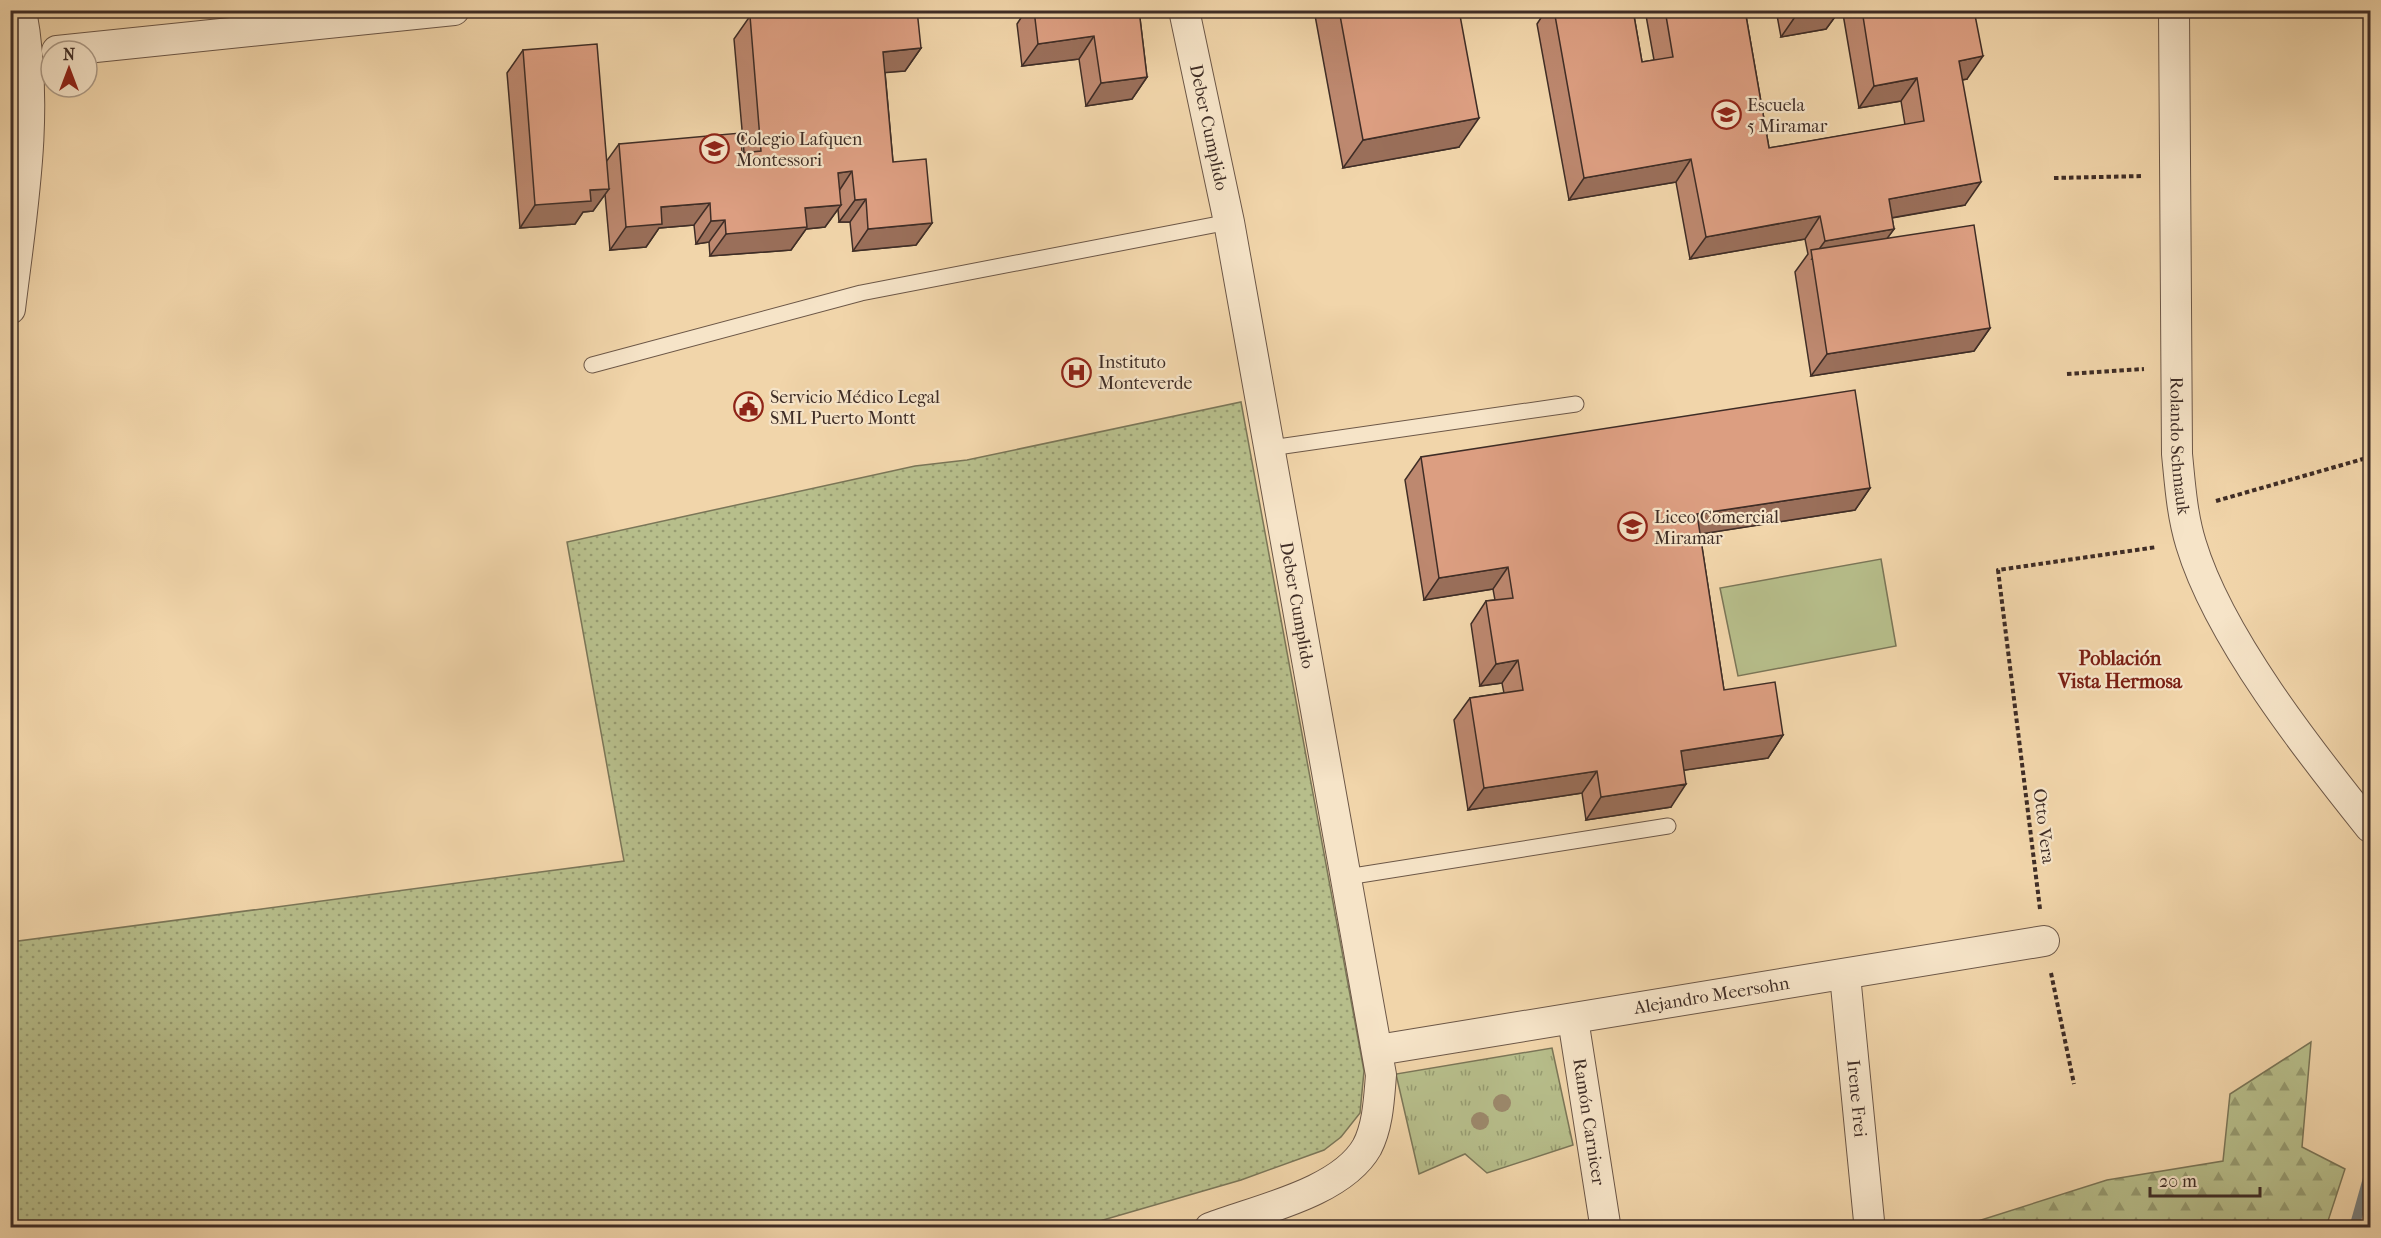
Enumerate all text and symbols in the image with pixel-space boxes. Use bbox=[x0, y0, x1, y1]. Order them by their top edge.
north arrow bbox=[39, 39, 99, 99]
text: N bbox=[63, 45, 76, 64]
street label: Deber Cumplido bbox=[1185, 62, 1232, 193]
place label: Escuela 5 Miramar bbox=[1747, 95, 1828, 137]
school or university icon: Escuela 5 Miramar bbox=[1710, 99, 1742, 131]
place label: Colegio Lafquen Montessori bbox=[736, 129, 863, 171]
school or university icon: Colegio Lafquen Montessori bbox=[699, 133, 731, 165]
place label: Instituto Monteverde bbox=[1098, 352, 1193, 394]
hospital icon: Instituto Monteverde bbox=[1061, 356, 1093, 388]
street label: Rolando Schmauk bbox=[2165, 377, 2194, 517]
place label: Servicio Médico Legal SML Puerto Montt bbox=[770, 387, 940, 429]
public building icon: Servicio Médico Legal SML Puerto Montt bbox=[733, 391, 765, 423]
place label: Liceo Comercial Miramar bbox=[1654, 507, 1779, 549]
school or university icon: Liceo Comercial Miramar bbox=[1617, 511, 1649, 543]
street label: Deber Cumplido bbox=[1275, 540, 1318, 670]
district label: Población Vista Hermosa bbox=[2057, 647, 2183, 693]
street label: Otto Vera bbox=[2028, 787, 2059, 866]
street label: Alejandro Meersohn bbox=[1631, 973, 1791, 1019]
street label: Ramón Carnicer bbox=[1568, 1057, 1609, 1187]
street label: Irene Frei bbox=[1842, 1059, 1871, 1139]
scale bar bbox=[2150, 1160, 2260, 1198]
text: 20 m bbox=[2159, 1171, 2197, 1192]

